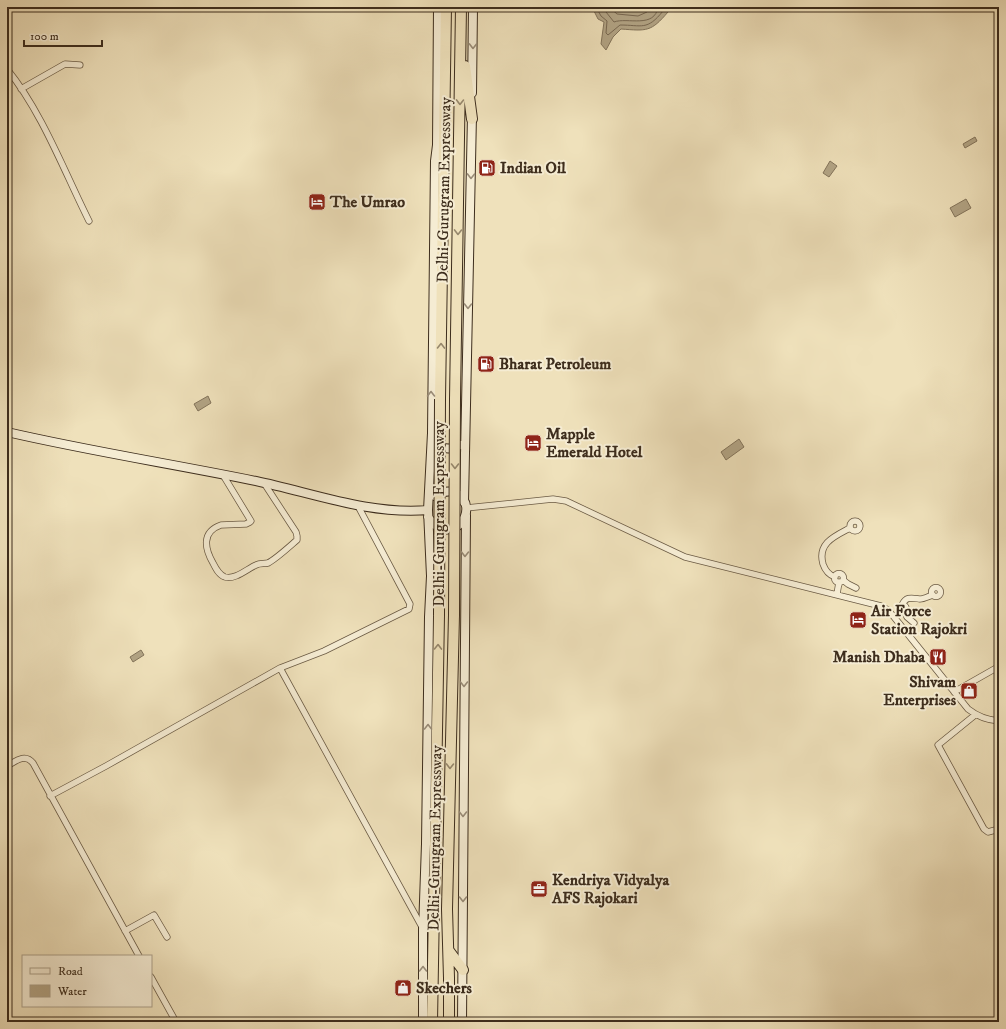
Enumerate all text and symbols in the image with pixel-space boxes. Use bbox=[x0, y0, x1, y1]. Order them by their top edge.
scale bar bbox=[24, 22, 102, 48]
text: 100 m bbox=[30, 29, 59, 44]
one-way arrow bbox=[468, 43, 477, 49]
street label: Delhi-Gurugram Expressway bbox=[432, 96, 456, 283]
one-way arrow bbox=[456, 99, 464, 105]
fuel station icon: Indian Oil bbox=[477, 158, 497, 178]
place label: Indian Oil bbox=[500, 158, 567, 178]
one-way arrow bbox=[467, 173, 475, 179]
hotel icon: The Umrao bbox=[307, 192, 327, 212]
place label: The Umrao bbox=[329, 192, 405, 212]
one-way arrow bbox=[454, 229, 462, 235]
one-way arrow bbox=[464, 303, 472, 309]
one-way arrow bbox=[437, 343, 446, 349]
fuel station icon: Bharat Petroleum bbox=[476, 354, 496, 374]
place label: Bharat Petroleum bbox=[499, 354, 611, 374]
one-way arrow bbox=[427, 391, 436, 397]
street label: Delhi-Gurugram Expressway bbox=[429, 421, 449, 607]
place label: Mapple Emerald Hotel bbox=[546, 424, 644, 462]
hotel icon: Mapple Emerald Hotel bbox=[523, 433, 543, 453]
one-way arrow bbox=[451, 463, 459, 469]
one-way arrow bbox=[461, 551, 469, 557]
place label: Air Force Station Rajokri bbox=[870, 601, 967, 639]
hotel icon: Air Force Station Rajokri bbox=[848, 610, 868, 630]
one-way arrow bbox=[434, 644, 442, 650]
place label: Manish Dhaba bbox=[833, 647, 926, 667]
restaurant icon: Manish Dhaba bbox=[928, 647, 948, 667]
place label: Shivam Enterprises bbox=[883, 672, 957, 710]
one-way arrow bbox=[460, 681, 468, 687]
shop icon: Shivam Enterprises bbox=[959, 681, 979, 701]
one-way arrow bbox=[424, 724, 432, 730]
street label: Delhi-Gurugram Expressway bbox=[423, 744, 447, 931]
one-way arrow bbox=[446, 763, 455, 769]
one-way arrow bbox=[459, 811, 467, 817]
place label: Kendriya Vidyalya AFS Rajokari bbox=[551, 870, 670, 908]
office icon: Kendriya Vidyalya AFS Rajokari bbox=[529, 879, 549, 899]
one-way arrow bbox=[459, 896, 467, 902]
legend bbox=[22, 955, 152, 1007]
text: Road bbox=[58, 964, 83, 979]
one-way arrow bbox=[419, 966, 427, 972]
shop icon: Skechers bbox=[393, 978, 413, 998]
place label: Skechers bbox=[416, 978, 473, 998]
text: Water bbox=[57, 984, 87, 999]

